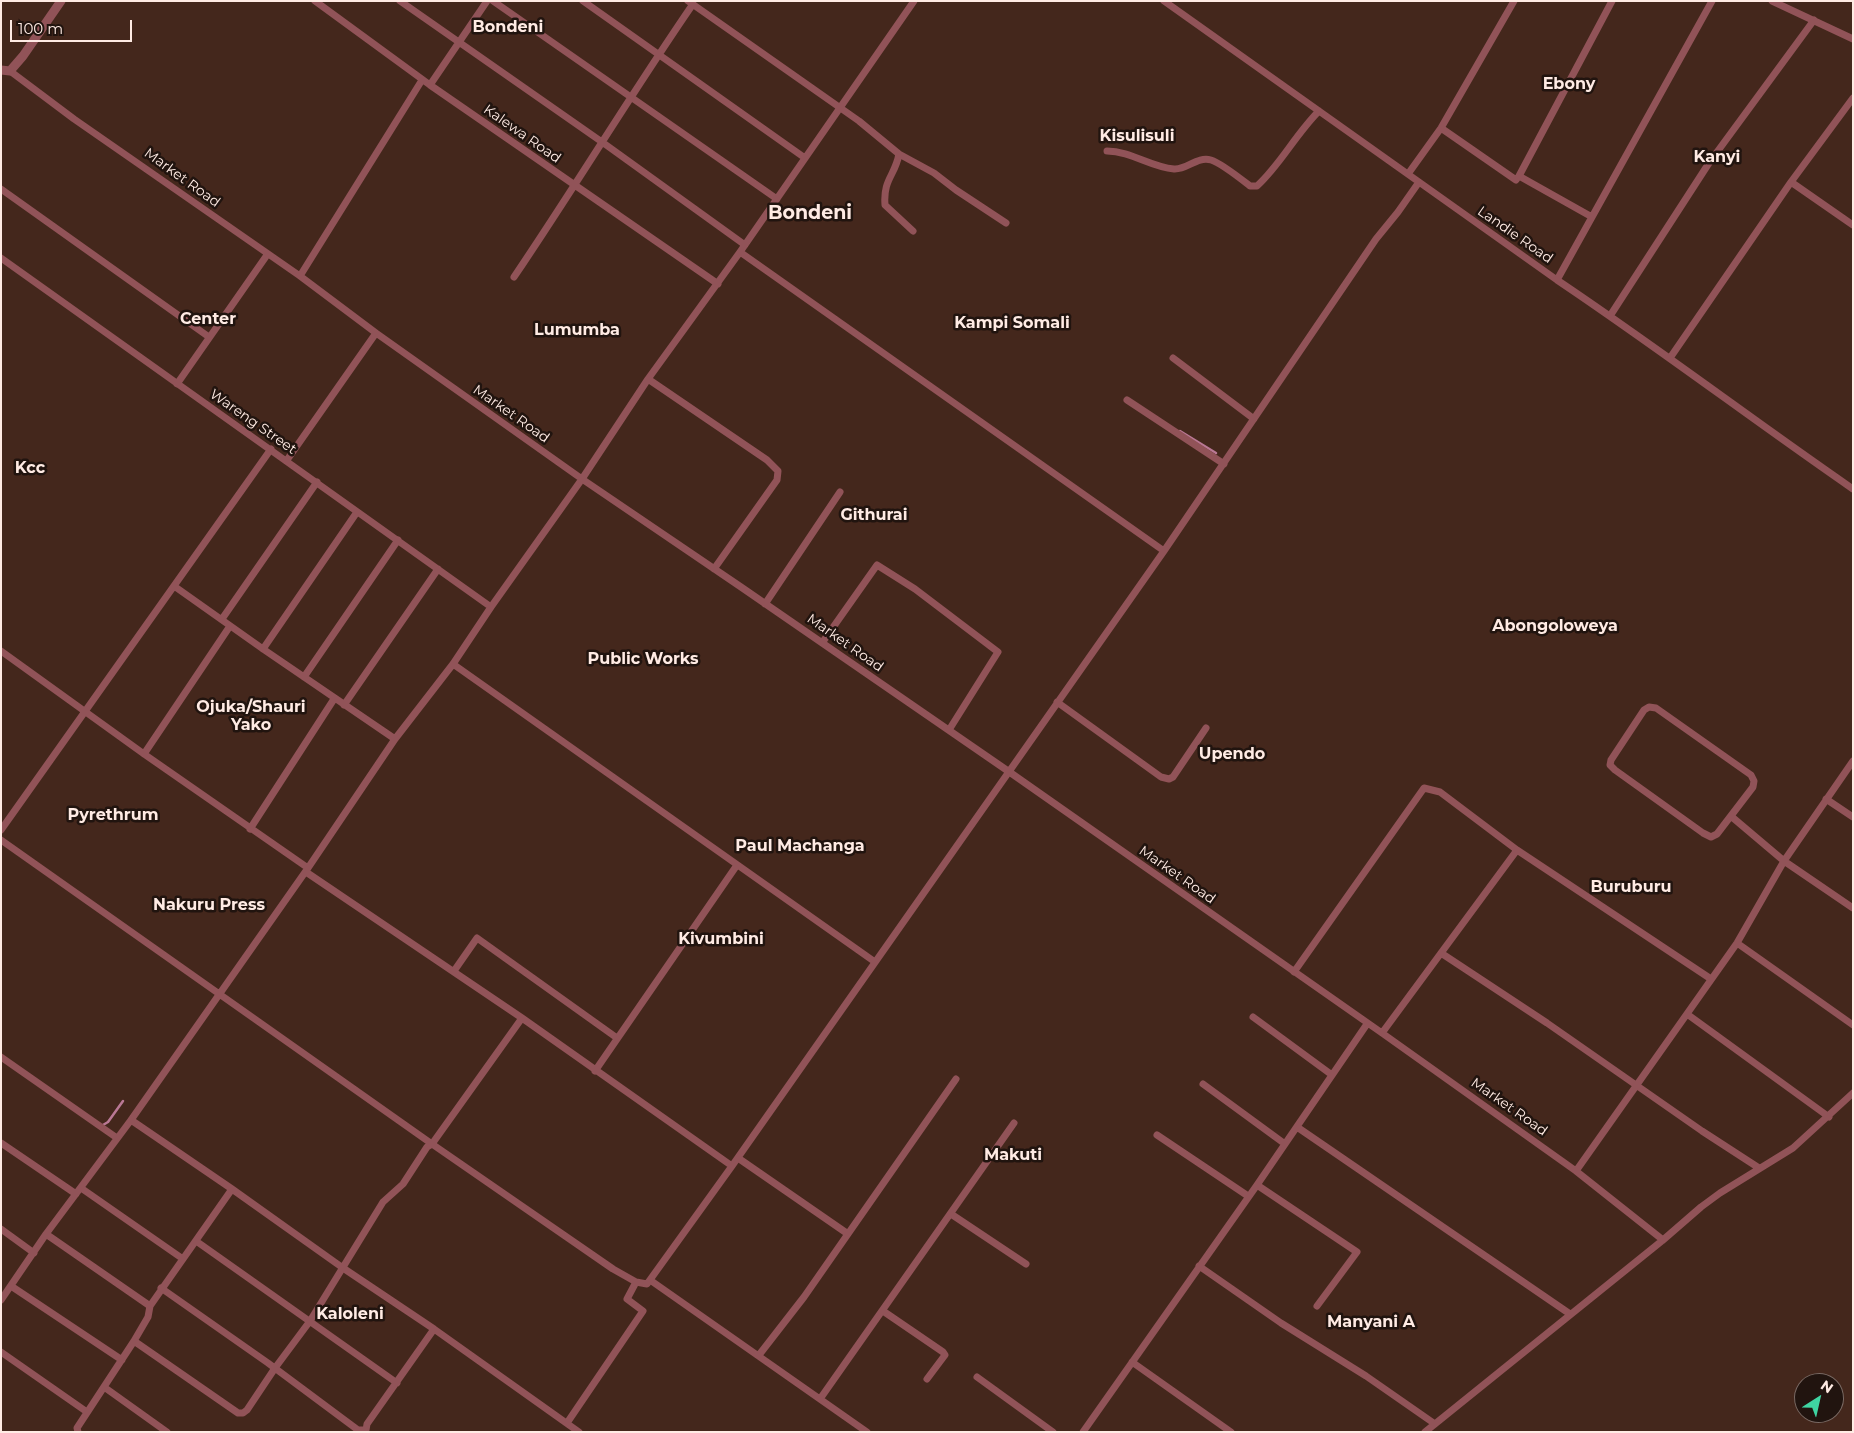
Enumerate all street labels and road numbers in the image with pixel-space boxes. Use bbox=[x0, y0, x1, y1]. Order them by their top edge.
street label: Kalewa Road bbox=[480, 101, 564, 167]
street label: Market Road bbox=[141, 145, 223, 211]
street label: Landie Road bbox=[1474, 203, 1556, 267]
street label: Market Road bbox=[469, 381, 553, 447]
street label: Wareng Street bbox=[206, 386, 300, 458]
street label: Market Road bbox=[803, 610, 887, 676]
street label: Market Road bbox=[1135, 842, 1219, 908]
street label: Market Road bbox=[1467, 1074, 1551, 1140]

